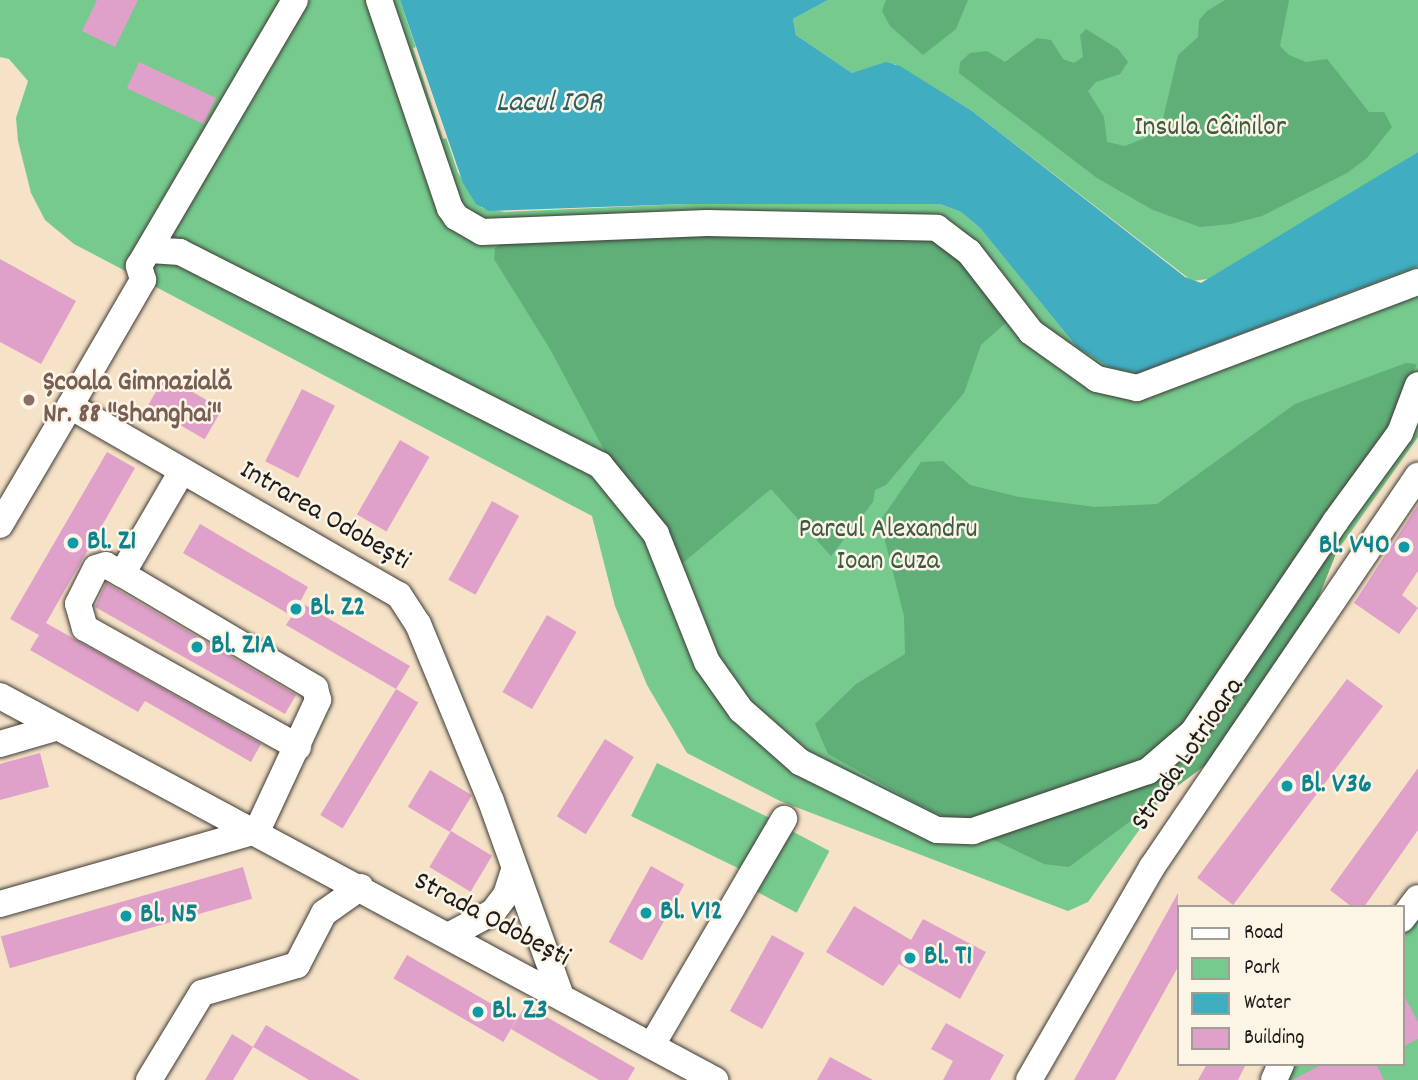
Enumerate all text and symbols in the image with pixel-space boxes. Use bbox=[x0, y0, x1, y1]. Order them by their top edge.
water label: Lacul IOR bbox=[496, 87, 602, 123]
park label: Insula Câinilor bbox=[1134, 112, 1286, 146]
place label: Școala Gimnazială Nr. 88 "Shanghai" bbox=[43, 367, 232, 433]
marker: Școala Gimnazială Nr. 88 "Shanghai" bbox=[21, 392, 37, 408]
street label: Intrarea Odobești bbox=[233, 455, 415, 579]
park label: Parcul Alexandru Ioan Cuza bbox=[799, 514, 977, 580]
place label: Bl. Z1 bbox=[87, 526, 136, 560]
place label: Bl. V40 bbox=[1319, 530, 1390, 564]
marker: Bl. Z1 bbox=[65, 535, 81, 551]
marker: Bl. V40 bbox=[1396, 539, 1412, 555]
place label: Bl. Z2 bbox=[310, 592, 366, 626]
marker: Bl. Z2 bbox=[288, 601, 304, 617]
place label: Bl. Z1A bbox=[211, 630, 276, 664]
marker: Bl. Z1A bbox=[189, 639, 205, 655]
street label: Strada Lotrioara bbox=[1125, 672, 1253, 838]
place label: Bl. V36 bbox=[1301, 769, 1372, 803]
marker: Bl. V36 bbox=[1279, 778, 1295, 794]
street label: Strada Odobești bbox=[407, 866, 575, 976]
place label: Bl. V12 bbox=[660, 896, 723, 930]
place label: Bl. N5 bbox=[140, 899, 198, 933]
marker: Bl. V12 bbox=[638, 905, 654, 921]
legend bbox=[1176, 905, 1404, 1066]
marker: Bl. N5 bbox=[118, 908, 134, 924]
text: Road bbox=[1244, 919, 1283, 949]
place label: Bl. T1 bbox=[924, 941, 972, 975]
marker: Bl. T1 bbox=[902, 950, 918, 966]
text: Park bbox=[1244, 954, 1280, 984]
text: Water bbox=[1244, 989, 1291, 1019]
place label: Bl. Z3 bbox=[492, 995, 548, 1029]
marker: Bl. Z3 bbox=[470, 1004, 486, 1020]
text: Building bbox=[1244, 1024, 1304, 1054]

